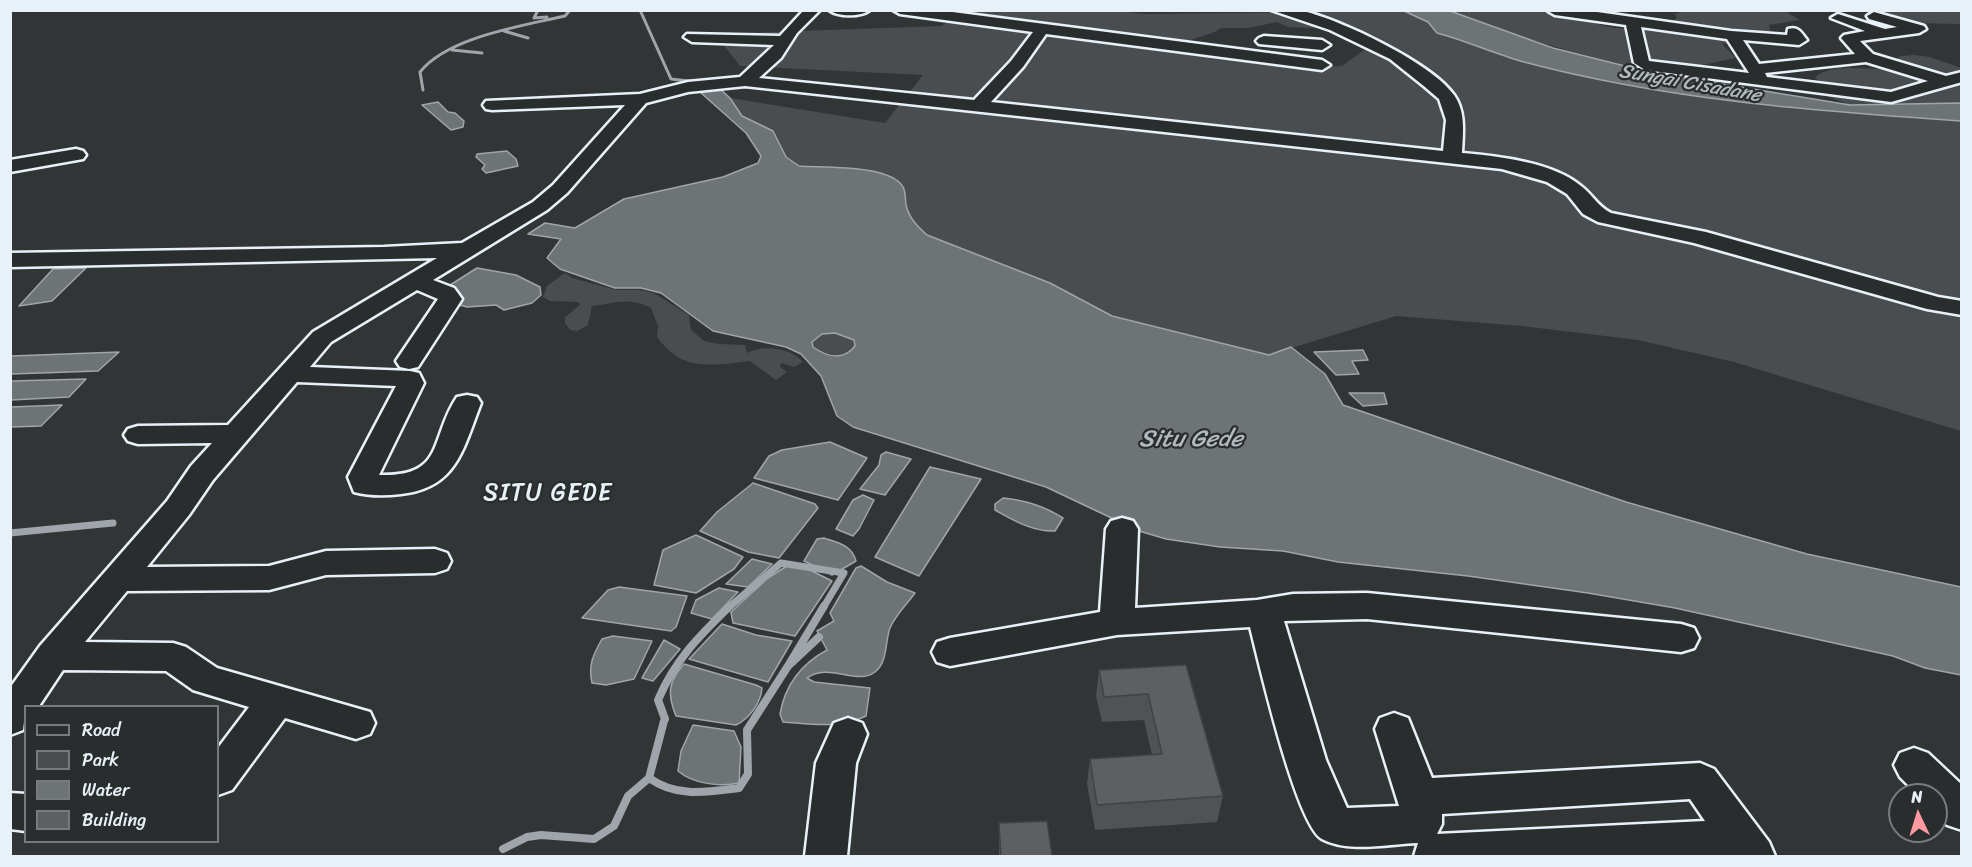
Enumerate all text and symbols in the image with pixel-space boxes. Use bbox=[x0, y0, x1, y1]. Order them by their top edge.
water label: Sungai Cisadane bbox=[1617, 60, 1763, 108]
water label: Situ Gede bbox=[1139, 426, 1243, 454]
district label: SITU GEDE bbox=[484, 480, 612, 508]
legend bbox=[24, 705, 219, 843]
text: Road bbox=[82, 714, 121, 746]
text: Park bbox=[82, 744, 119, 776]
text: Water bbox=[82, 774, 129, 806]
text: N bbox=[1910, 782, 1923, 811]
north arrow bbox=[1888, 783, 1948, 843]
text: Building bbox=[82, 804, 146, 836]

